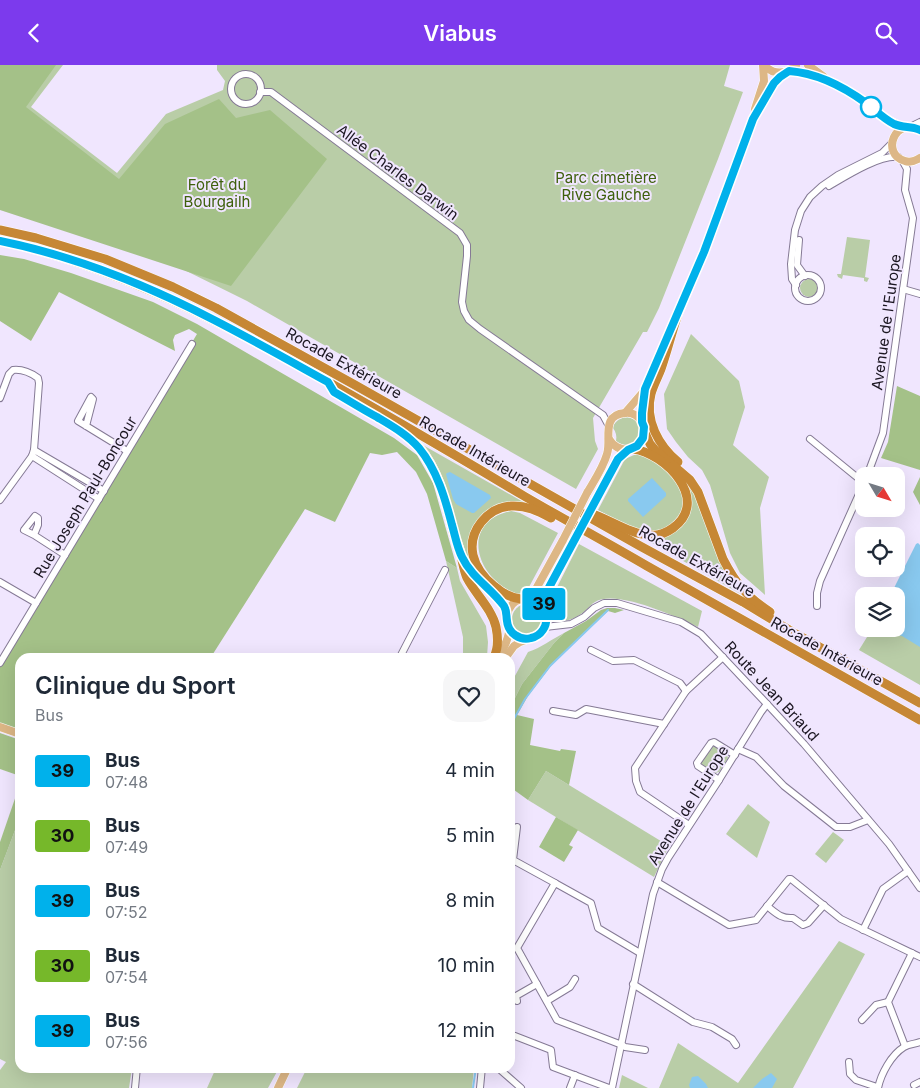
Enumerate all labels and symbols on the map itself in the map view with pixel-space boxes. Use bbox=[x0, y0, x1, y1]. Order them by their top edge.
unlabelled marker bbox=[860, 96, 882, 118]
street label: Allée Charles Darwin bbox=[333, 120, 463, 224]
park label: Parc cimetière Rive Gauche bbox=[555, 168, 657, 204]
park label: Forêt du Bourgailh bbox=[184, 175, 250, 211]
street label: Avenue de l'Europe bbox=[867, 253, 905, 391]
street label: Rocade Extérieure bbox=[283, 323, 405, 403]
street label: Rocade Intérieure bbox=[416, 411, 534, 491]
street label: Rue Joseph Paul-Boncour bbox=[29, 412, 141, 581]
north arrow bbox=[855, 467, 905, 517]
street label: Rocade Extérieure bbox=[636, 521, 758, 601]
line badge: 39 bbox=[522, 588, 566, 620]
street label: Rocade Intérieure bbox=[768, 612, 886, 690]
street label: Route Jean Briaud bbox=[721, 637, 823, 745]
street label: Avenue de l'Europe bbox=[644, 742, 732, 868]

